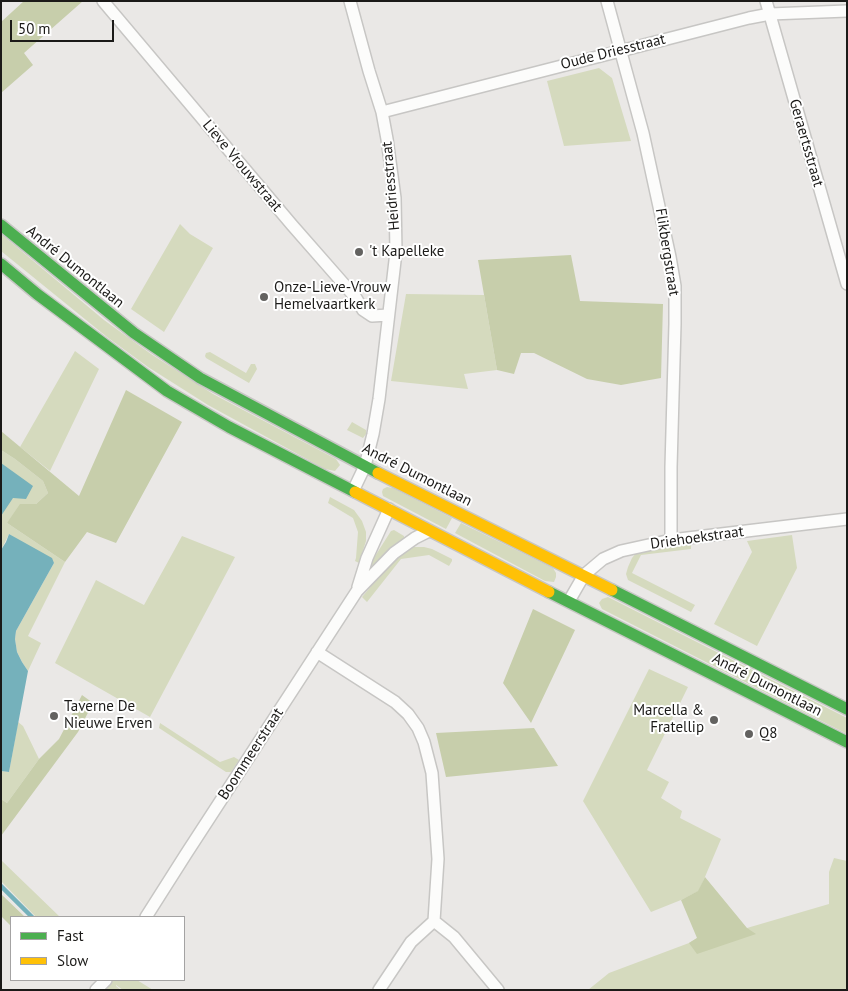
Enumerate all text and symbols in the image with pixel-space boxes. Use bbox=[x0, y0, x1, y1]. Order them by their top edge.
scale bar bbox=[12, 10, 116, 42]
text: 50 m bbox=[18, 19, 51, 38]
street label: Oude Driesstraat bbox=[559, 30, 667, 74]
street label: Geraertsstraat bbox=[785, 97, 827, 189]
street label: Lieve Vrouwstraat bbox=[198, 116, 286, 216]
street label: Heidriesstraat bbox=[378, 141, 404, 231]
street label: Flikbergstraat bbox=[651, 207, 683, 297]
street label: André Dumontlaan bbox=[22, 222, 128, 312]
place label: 't Kapelleke bbox=[369, 243, 444, 261]
marker: 't Kapelleke bbox=[353, 246, 365, 258]
place label: Onze-Lieve-Vrouw Hemelvaartkerk bbox=[274, 279, 391, 314]
marker: Onze-Lieve-Vrouw Hemelvaartkerk bbox=[258, 291, 270, 303]
street label: André Dumontlaan bbox=[359, 440, 475, 510]
street label: Driehoekstraat bbox=[649, 523, 745, 553]
street label: André Dumontlaan bbox=[709, 650, 825, 720]
place label: Taverne De Nieuwe Erven bbox=[64, 698, 152, 733]
place label: Marcella & Fratellip bbox=[633, 702, 704, 737]
street label: Boommeerstraat bbox=[215, 705, 287, 803]
marker: Taverne De Nieuwe Erven bbox=[48, 710, 60, 722]
marker: Marcella & Fratellip bbox=[708, 714, 720, 726]
place label: Q8 bbox=[759, 725, 777, 743]
marker: Q8 bbox=[743, 728, 755, 740]
legend bbox=[10, 916, 185, 981]
text: Fast bbox=[57, 926, 84, 945]
text: Slow bbox=[57, 951, 88, 970]

